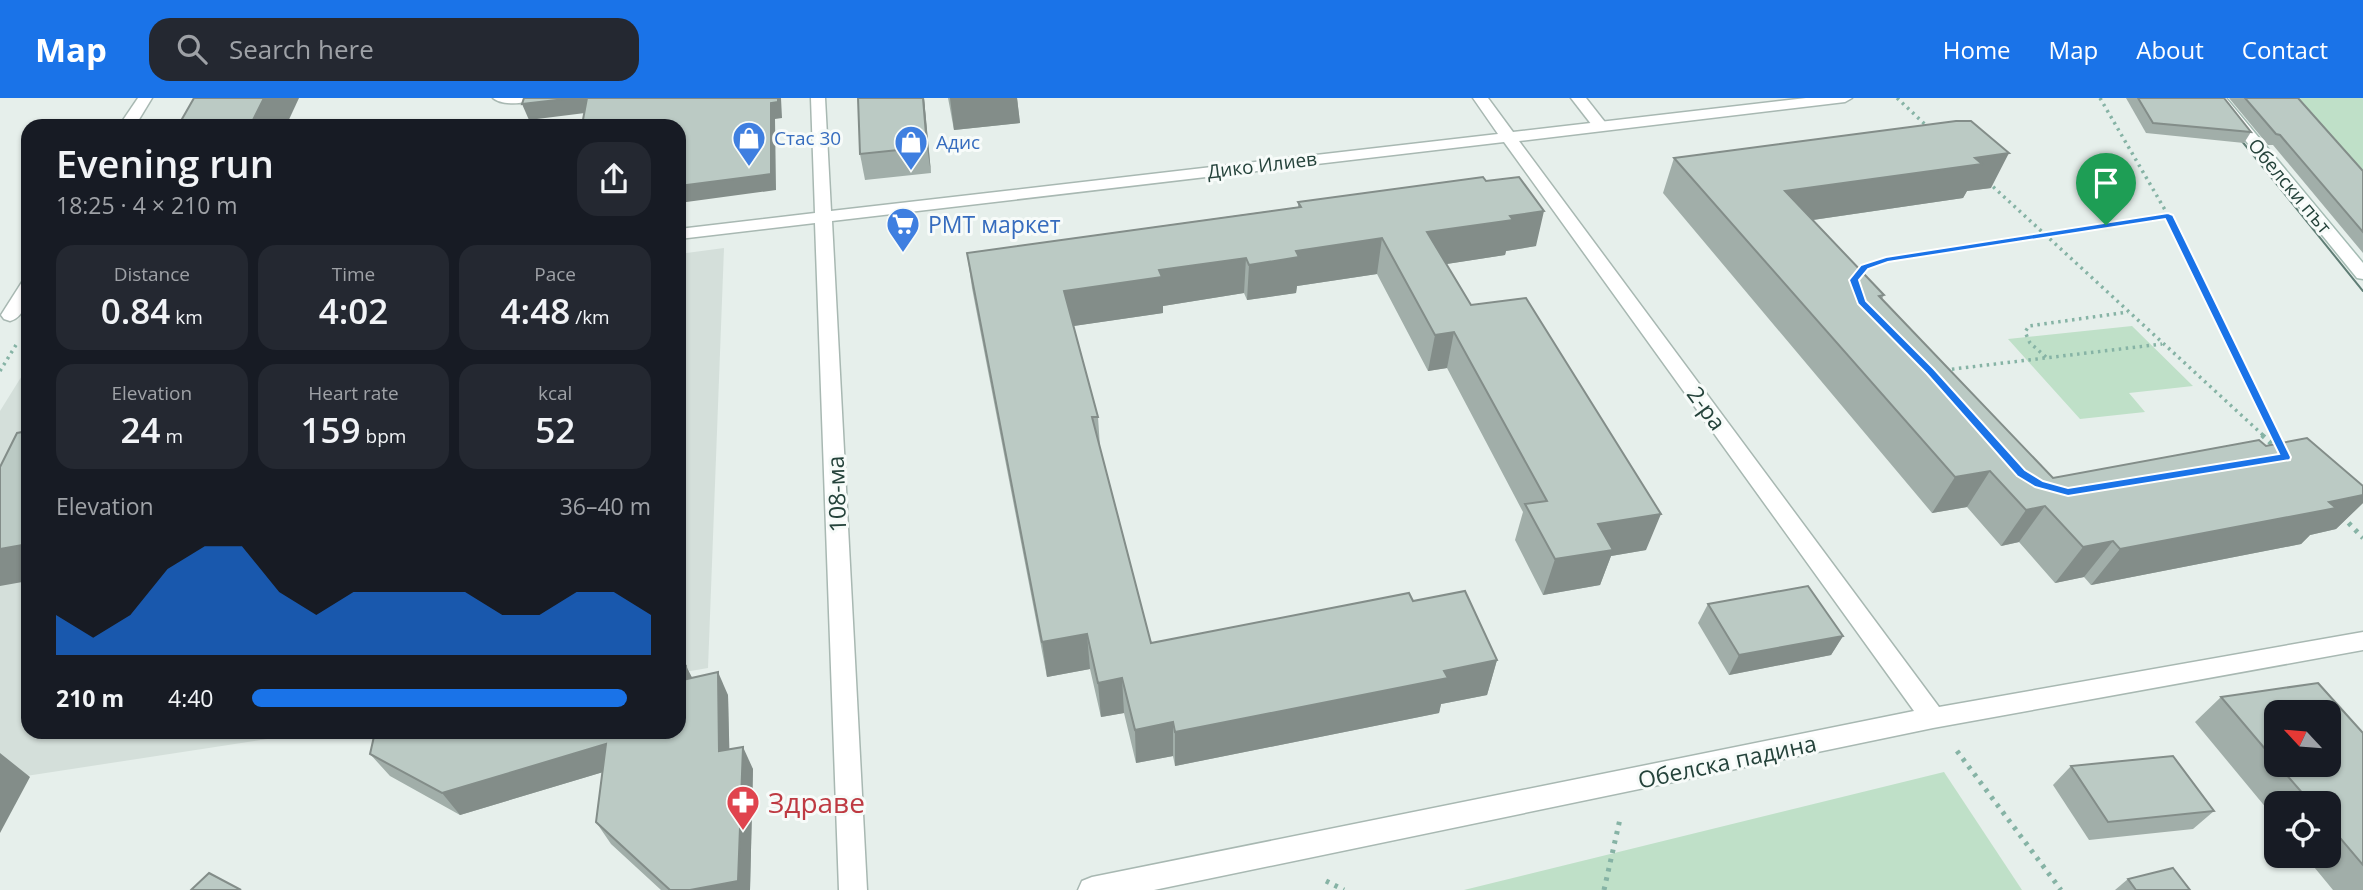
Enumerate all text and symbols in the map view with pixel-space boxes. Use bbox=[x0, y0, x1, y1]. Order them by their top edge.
search box bbox=[149, 18, 639, 81]
text: Map bbox=[35, 27, 107, 72]
icon: search bbox=[173, 30, 211, 68]
text: Search here bbox=[229, 31, 374, 67]
text: Home bbox=[1943, 33, 2011, 66]
text: Map bbox=[2049, 33, 2098, 66]
text: About bbox=[2136, 33, 2204, 66]
text: Contact bbox=[2242, 33, 2328, 66]
shop icon: Стас 30 bbox=[730, 119, 768, 168]
shop icon: Адис bbox=[892, 123, 930, 172]
place label: Стас 30 bbox=[774, 125, 841, 151]
place label: Адис bbox=[936, 129, 980, 155]
street label: Обелски път bbox=[2242, 133, 2338, 239]
text: Evening run bbox=[56, 137, 274, 189]
button: share bbox=[577, 142, 651, 216]
street label: Дико Илиев bbox=[1206, 145, 1318, 185]
pin bbox=[2076, 153, 2136, 225]
icon: arrive bbox=[2087, 164, 2125, 202]
text: 18:25 · 4 × 210 m bbox=[56, 189, 238, 221]
supermarket icon: РМТ маркет bbox=[884, 205, 922, 254]
place label: РМТ маркет bbox=[928, 208, 1061, 240]
text: Distance bbox=[114, 261, 190, 287]
text: Time bbox=[332, 261, 375, 287]
text: Pace bbox=[534, 261, 576, 287]
text: 0.84 bbox=[101, 287, 170, 334]
text: 4:02 bbox=[319, 287, 388, 334]
text: 4:48 bbox=[501, 287, 570, 334]
text: km bbox=[170, 304, 203, 330]
text: /km bbox=[570, 304, 610, 330]
street label: 2-ра bbox=[1680, 379, 1734, 437]
text: Elevation bbox=[111, 380, 192, 406]
text: Heart rate bbox=[308, 380, 399, 406]
text: kcal bbox=[538, 380, 572, 406]
text: 24 bbox=[121, 406, 161, 453]
text: 159 bbox=[301, 406, 361, 453]
text: 52 bbox=[535, 406, 575, 453]
text: m bbox=[161, 423, 183, 449]
text: bpm bbox=[361, 423, 406, 449]
street label: 108-ма bbox=[819, 455, 853, 533]
text: Elevation bbox=[56, 490, 154, 522]
text: 36–40 m bbox=[560, 490, 651, 522]
text: 210 m bbox=[56, 682, 124, 714]
text: 4:40 bbox=[168, 682, 214, 714]
north arrow bbox=[2264, 700, 2342, 777]
map controls bbox=[2264, 700, 2341, 868]
street label: Обелска падина bbox=[1635, 726, 1819, 796]
pharmacy icon: Здраве bbox=[724, 783, 762, 832]
place label: Здраве bbox=[768, 783, 865, 821]
button: locate bbox=[2264, 791, 2341, 868]

